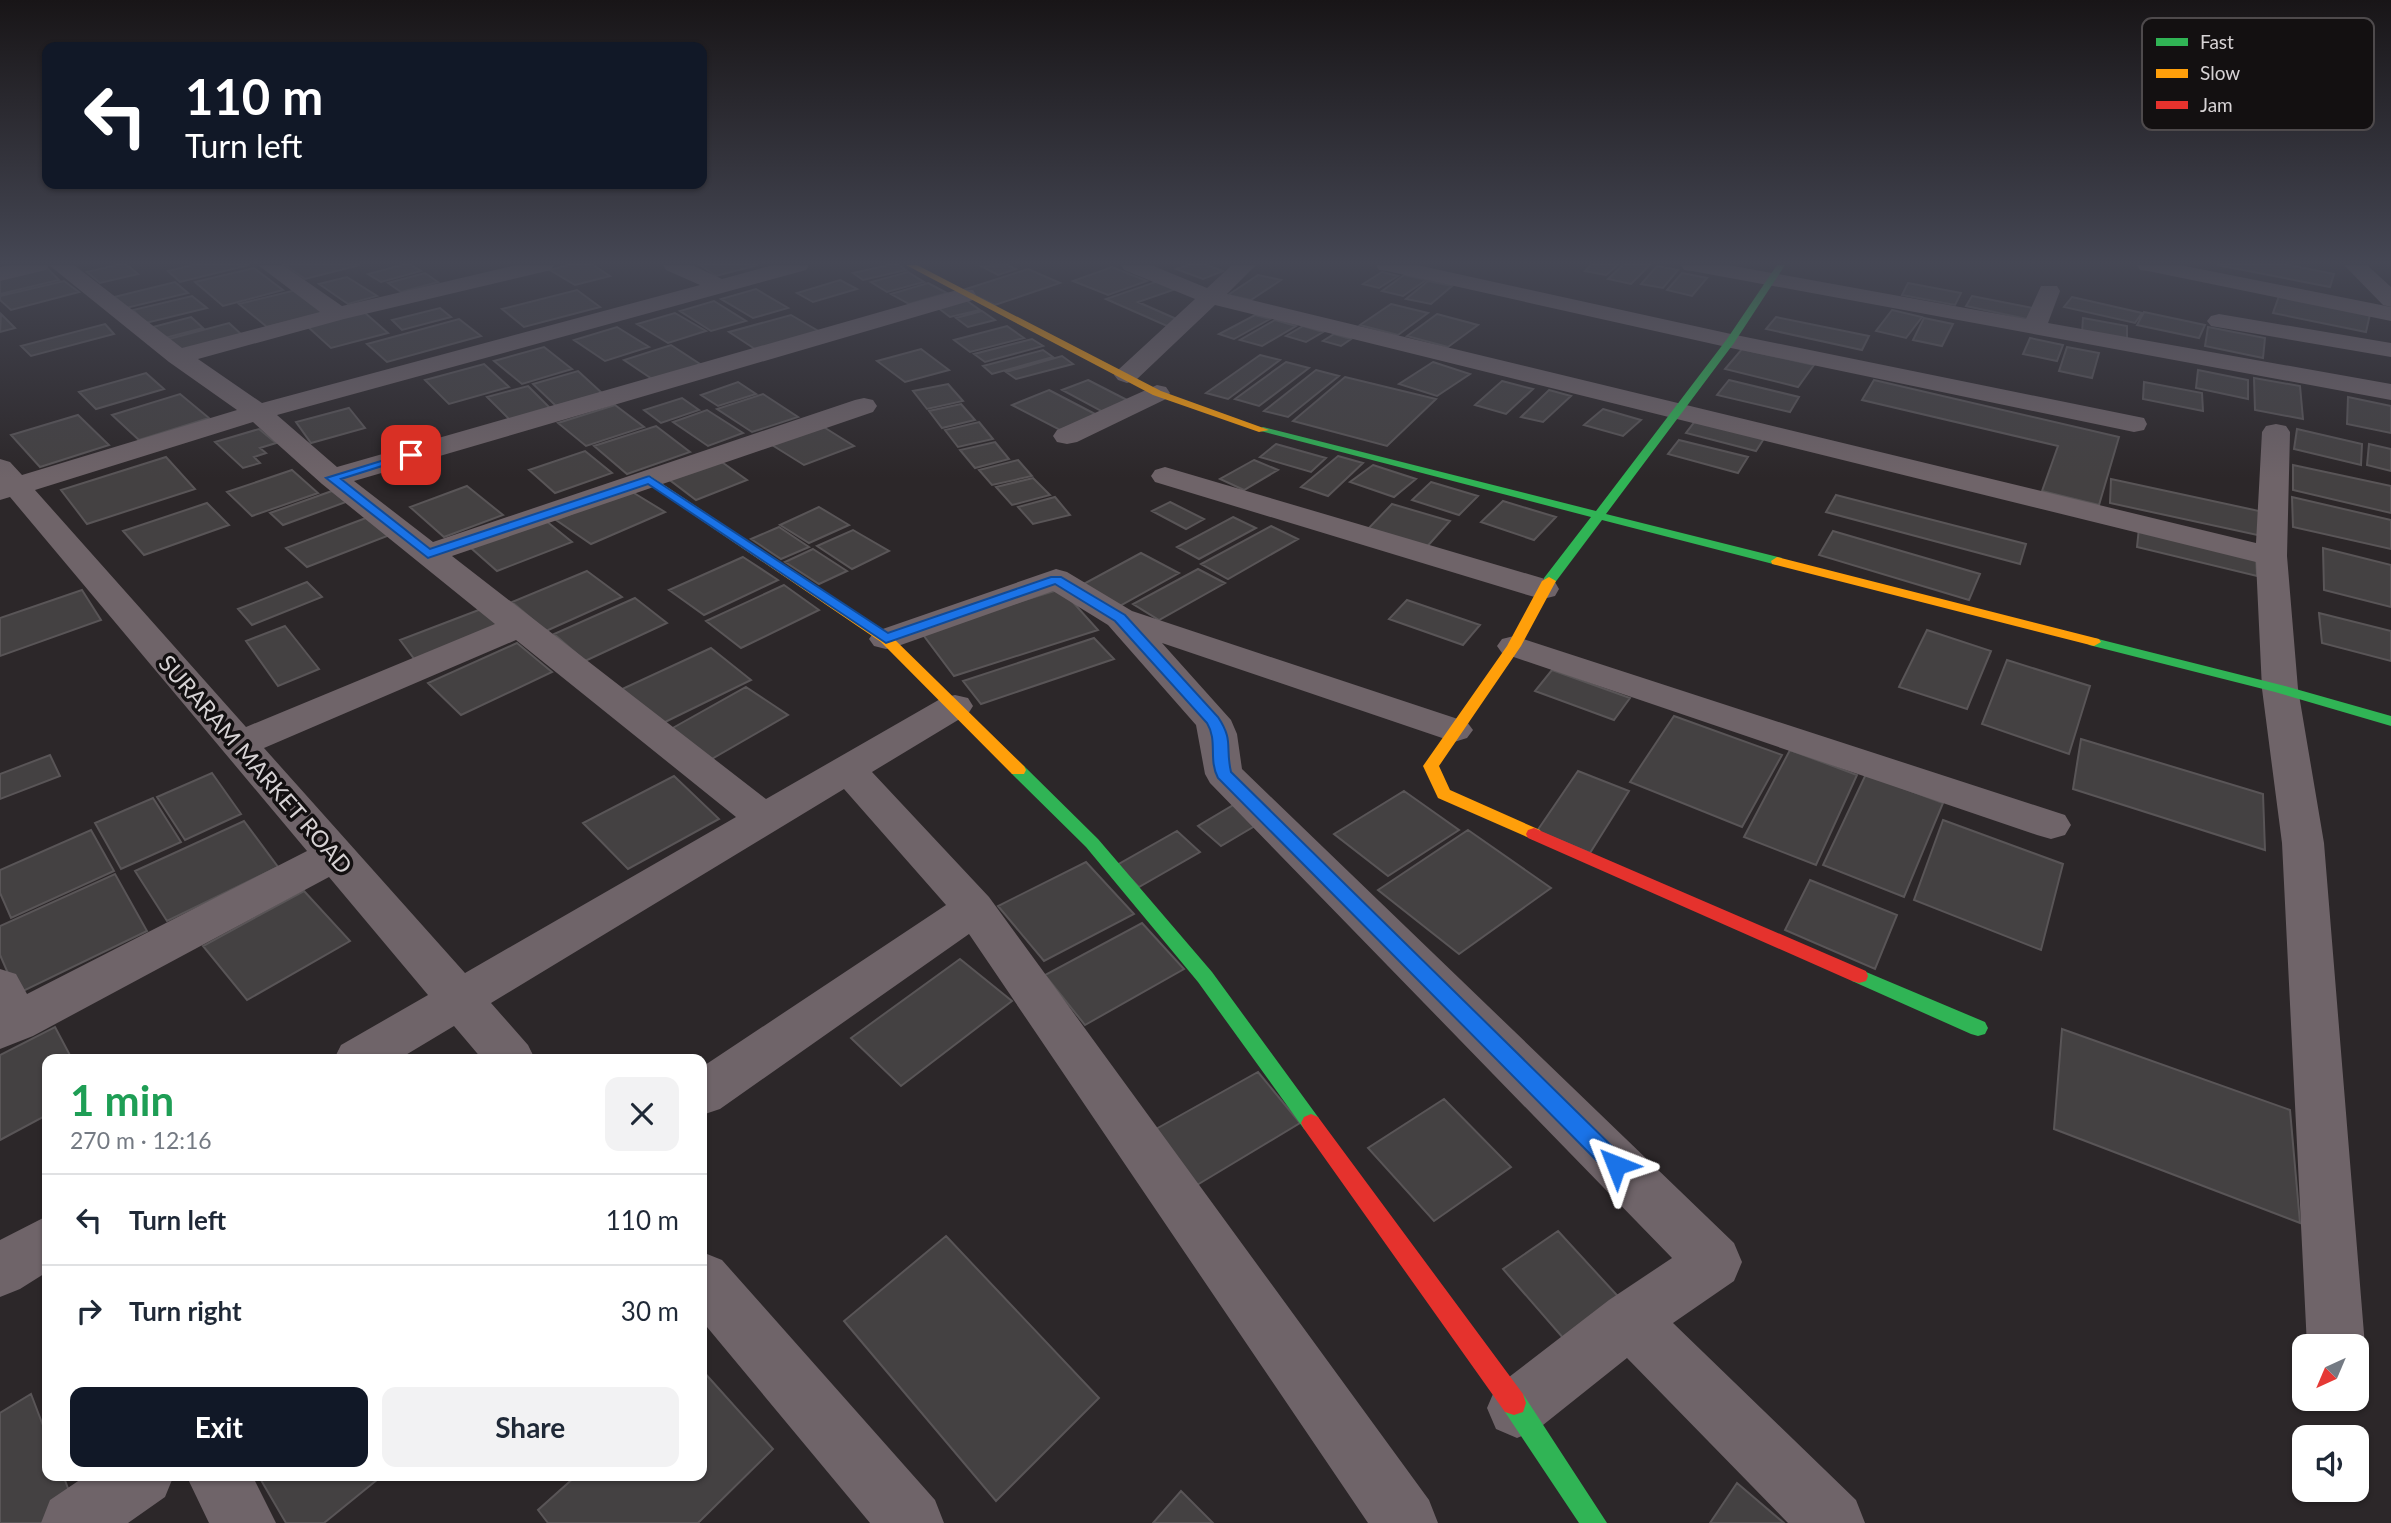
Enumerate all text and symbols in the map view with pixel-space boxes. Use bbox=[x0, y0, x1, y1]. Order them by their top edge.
legend bbox=[2142, 18, 2374, 130]
text: Fast bbox=[2200, 30, 2234, 53]
text: Slow bbox=[2200, 61, 2240, 84]
text: 110 m bbox=[185, 67, 323, 125]
icon: left bbox=[70, 70, 161, 161]
text: Jam bbox=[2200, 93, 2233, 116]
text: Turn left bbox=[185, 126, 302, 165]
pin bbox=[381, 425, 441, 485]
icon: arrive bbox=[392, 436, 430, 474]
street label: SURARAM MARKET ROAD bbox=[153, 649, 359, 879]
text: 1 min bbox=[70, 1075, 174, 1125]
button: close bbox=[605, 1077, 679, 1151]
text: 270 m · 12:16 bbox=[70, 1126, 212, 1154]
position arrow bbox=[1579, 1128, 1653, 1202]
icon: left bbox=[70, 1201, 108, 1239]
text: Turn left bbox=[129, 1204, 226, 1236]
text: 110 m bbox=[606, 1204, 679, 1236]
icon: right bbox=[70, 1292, 108, 1330]
text: Turn right bbox=[129, 1295, 242, 1327]
text: 30 m bbox=[621, 1295, 679, 1327]
north arrow bbox=[2292, 1334, 2370, 1410]
map controls bbox=[2292, 1334, 2369, 1502]
button: Exit bbox=[70, 1387, 368, 1467]
button: Share bbox=[382, 1387, 679, 1467]
button: sound bbox=[2292, 1425, 2369, 1502]

